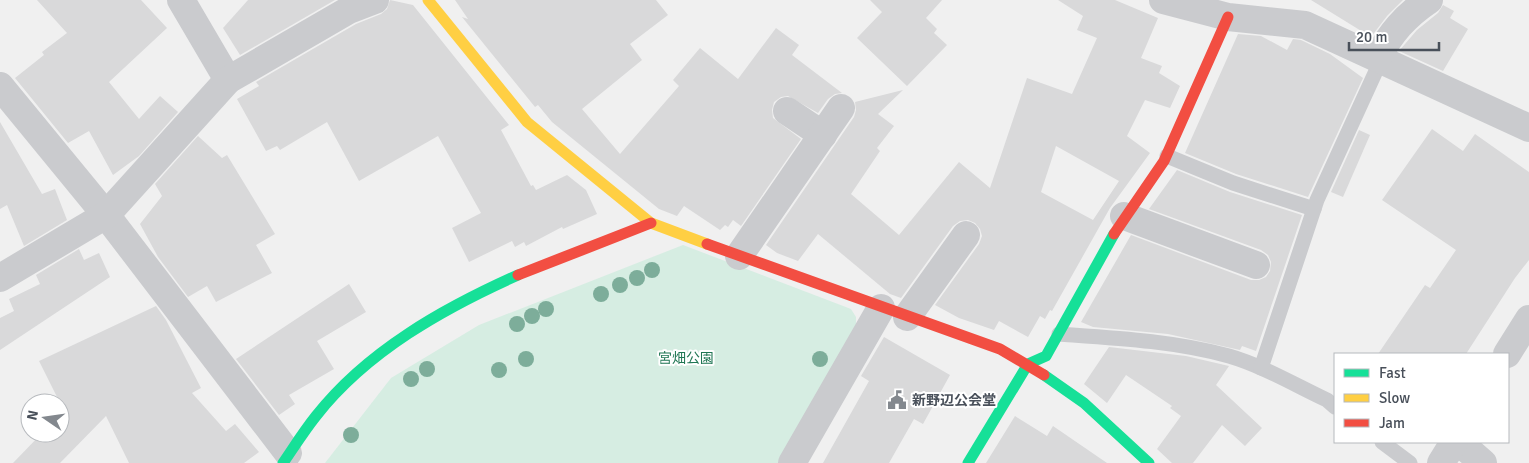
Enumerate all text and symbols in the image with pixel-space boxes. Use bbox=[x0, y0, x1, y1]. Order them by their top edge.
scale bar bbox=[1349, 20, 1439, 52]
text: 20 m bbox=[1356, 28, 1387, 46]
park label: 宮畑公園 bbox=[658, 350, 714, 367]
legend bbox=[1334, 353, 1509, 443]
text: Fast bbox=[1379, 364, 1406, 382]
public building icon: 新野辺公会堂 bbox=[886, 389, 908, 411]
text: Slow bbox=[1379, 389, 1410, 407]
place label: 新野辺公会堂 bbox=[912, 392, 996, 409]
north arrow bbox=[20, 393, 70, 443]
text: N bbox=[23, 409, 42, 422]
text: Jam bbox=[1379, 414, 1405, 432]

